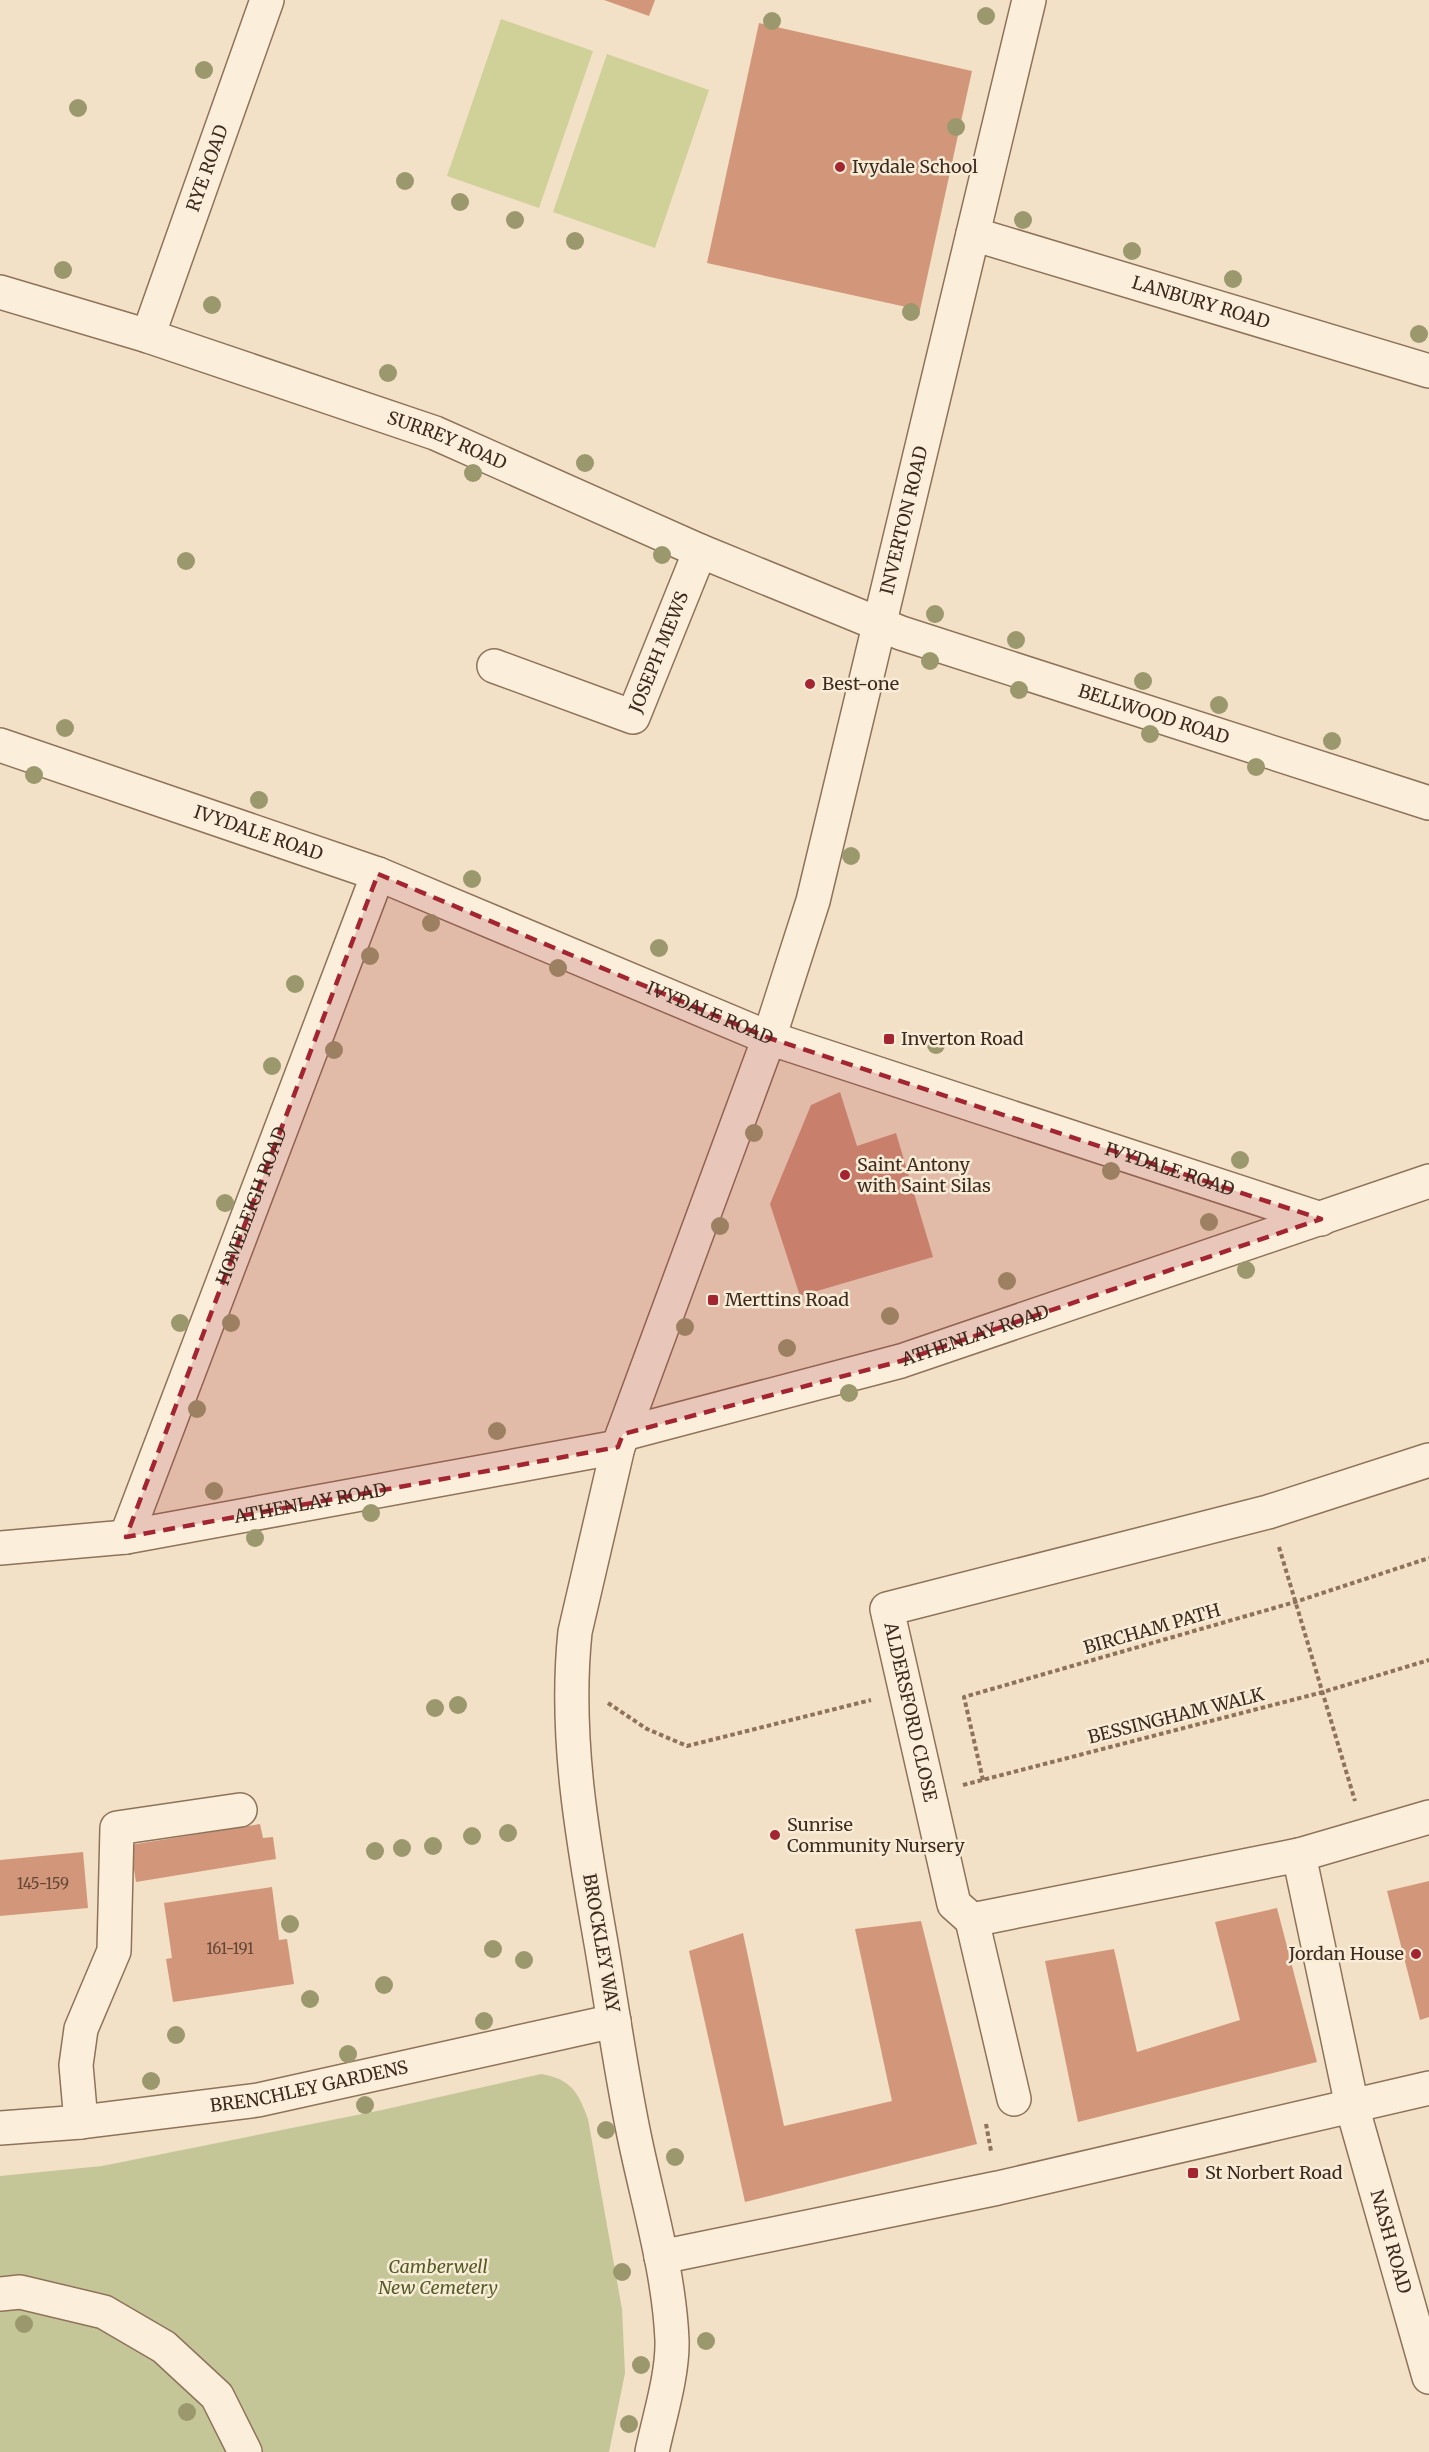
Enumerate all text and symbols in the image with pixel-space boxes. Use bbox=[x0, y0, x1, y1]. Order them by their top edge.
street label: RYE ROAD bbox=[181, 121, 233, 215]
place label: Ivydale School bbox=[852, 155, 978, 178]
marker: Ivydale School bbox=[833, 160, 847, 174]
street label: LANBURY ROAD bbox=[1129, 270, 1273, 334]
street label: SURREY ROAD bbox=[384, 406, 511, 475]
street label: INVERTON ROAD bbox=[875, 444, 933, 597]
street label: JOSEPH MEWS bbox=[624, 588, 694, 717]
place label: Best-one bbox=[822, 672, 899, 695]
marker: Best-one bbox=[803, 677, 817, 691]
street label: BELLWOOD ROAD bbox=[1076, 679, 1232, 749]
street label: IVYDALE ROAD bbox=[191, 800, 326, 865]
street label: IVYDALE ROAD bbox=[643, 976, 777, 1049]
place label: Inverton Road bbox=[901, 1027, 1024, 1050]
marker: Inverton Road bbox=[882, 1032, 896, 1046]
street label: HOMELEIGH ROAD bbox=[211, 1123, 292, 1288]
street label: IVYDALE ROAD bbox=[1102, 1137, 1238, 1201]
place label: Saint Antony with Saint Silas bbox=[856, 1153, 991, 1197]
marker: Saint Antony with Saint Silas bbox=[838, 1168, 852, 1182]
place label: Merttins Road bbox=[725, 1288, 849, 1311]
marker: Merttins Road bbox=[706, 1293, 720, 1307]
street label: ATHENLAY ROAD bbox=[897, 1299, 1052, 1371]
street label: ATHENLAY ROAD bbox=[231, 1478, 388, 1528]
street label: BIRCHAM PATH bbox=[1081, 1598, 1223, 1659]
street label: ALDERSFORD CLOSE bbox=[879, 1619, 942, 1804]
street label: BESSINGHAM WALK bbox=[1085, 1682, 1266, 1749]
place label: Sunrise Community Nursery bbox=[787, 1813, 965, 1857]
marker: Sunrise Community Nursery bbox=[768, 1828, 782, 1842]
street label: BROCKLEY WAY bbox=[578, 1872, 625, 2014]
house number: 145-159 bbox=[17, 1874, 69, 1893]
house number: 161-191 bbox=[206, 1939, 254, 1958]
place label: Jordan House bbox=[1288, 1942, 1404, 1965]
marker: Jordan House bbox=[1409, 1947, 1423, 1961]
street label: BRENCHLEY GARDENS bbox=[208, 2055, 410, 2117]
place label: St Norbert Road bbox=[1205, 2161, 1343, 2184]
marker: St Norbert Road bbox=[1186, 2166, 1200, 2180]
street label: NASH ROAD bbox=[1365, 2187, 1417, 2296]
park label: Camberwell New Cemetery bbox=[378, 2255, 498, 2299]

